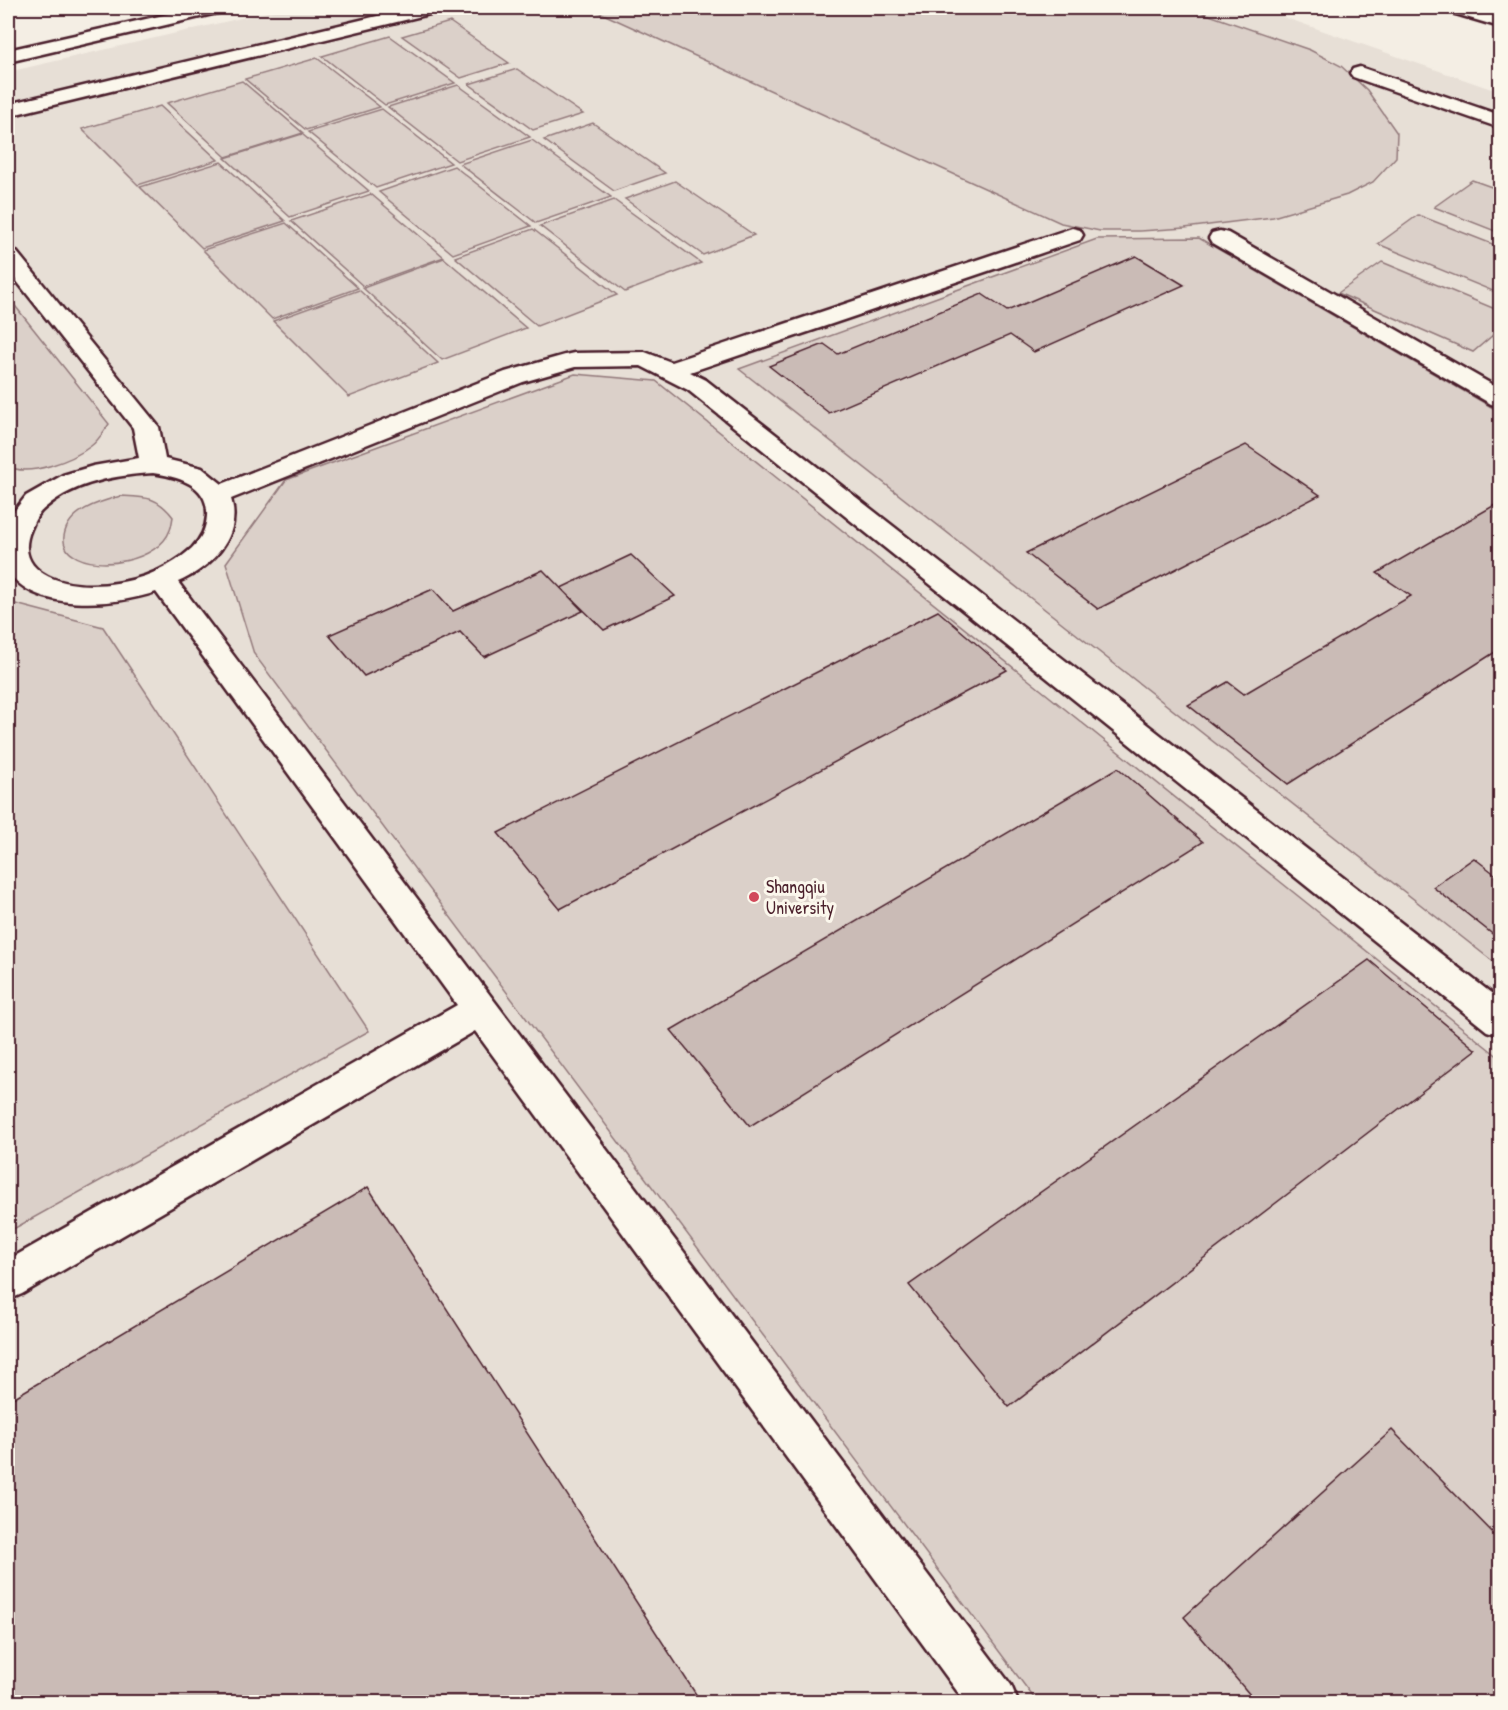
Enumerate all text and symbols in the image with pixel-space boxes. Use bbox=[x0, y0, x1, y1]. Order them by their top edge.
place label: Shangqiu University bbox=[766, 874, 835, 920]
marker: Shangqiu University bbox=[747, 890, 761, 904]

